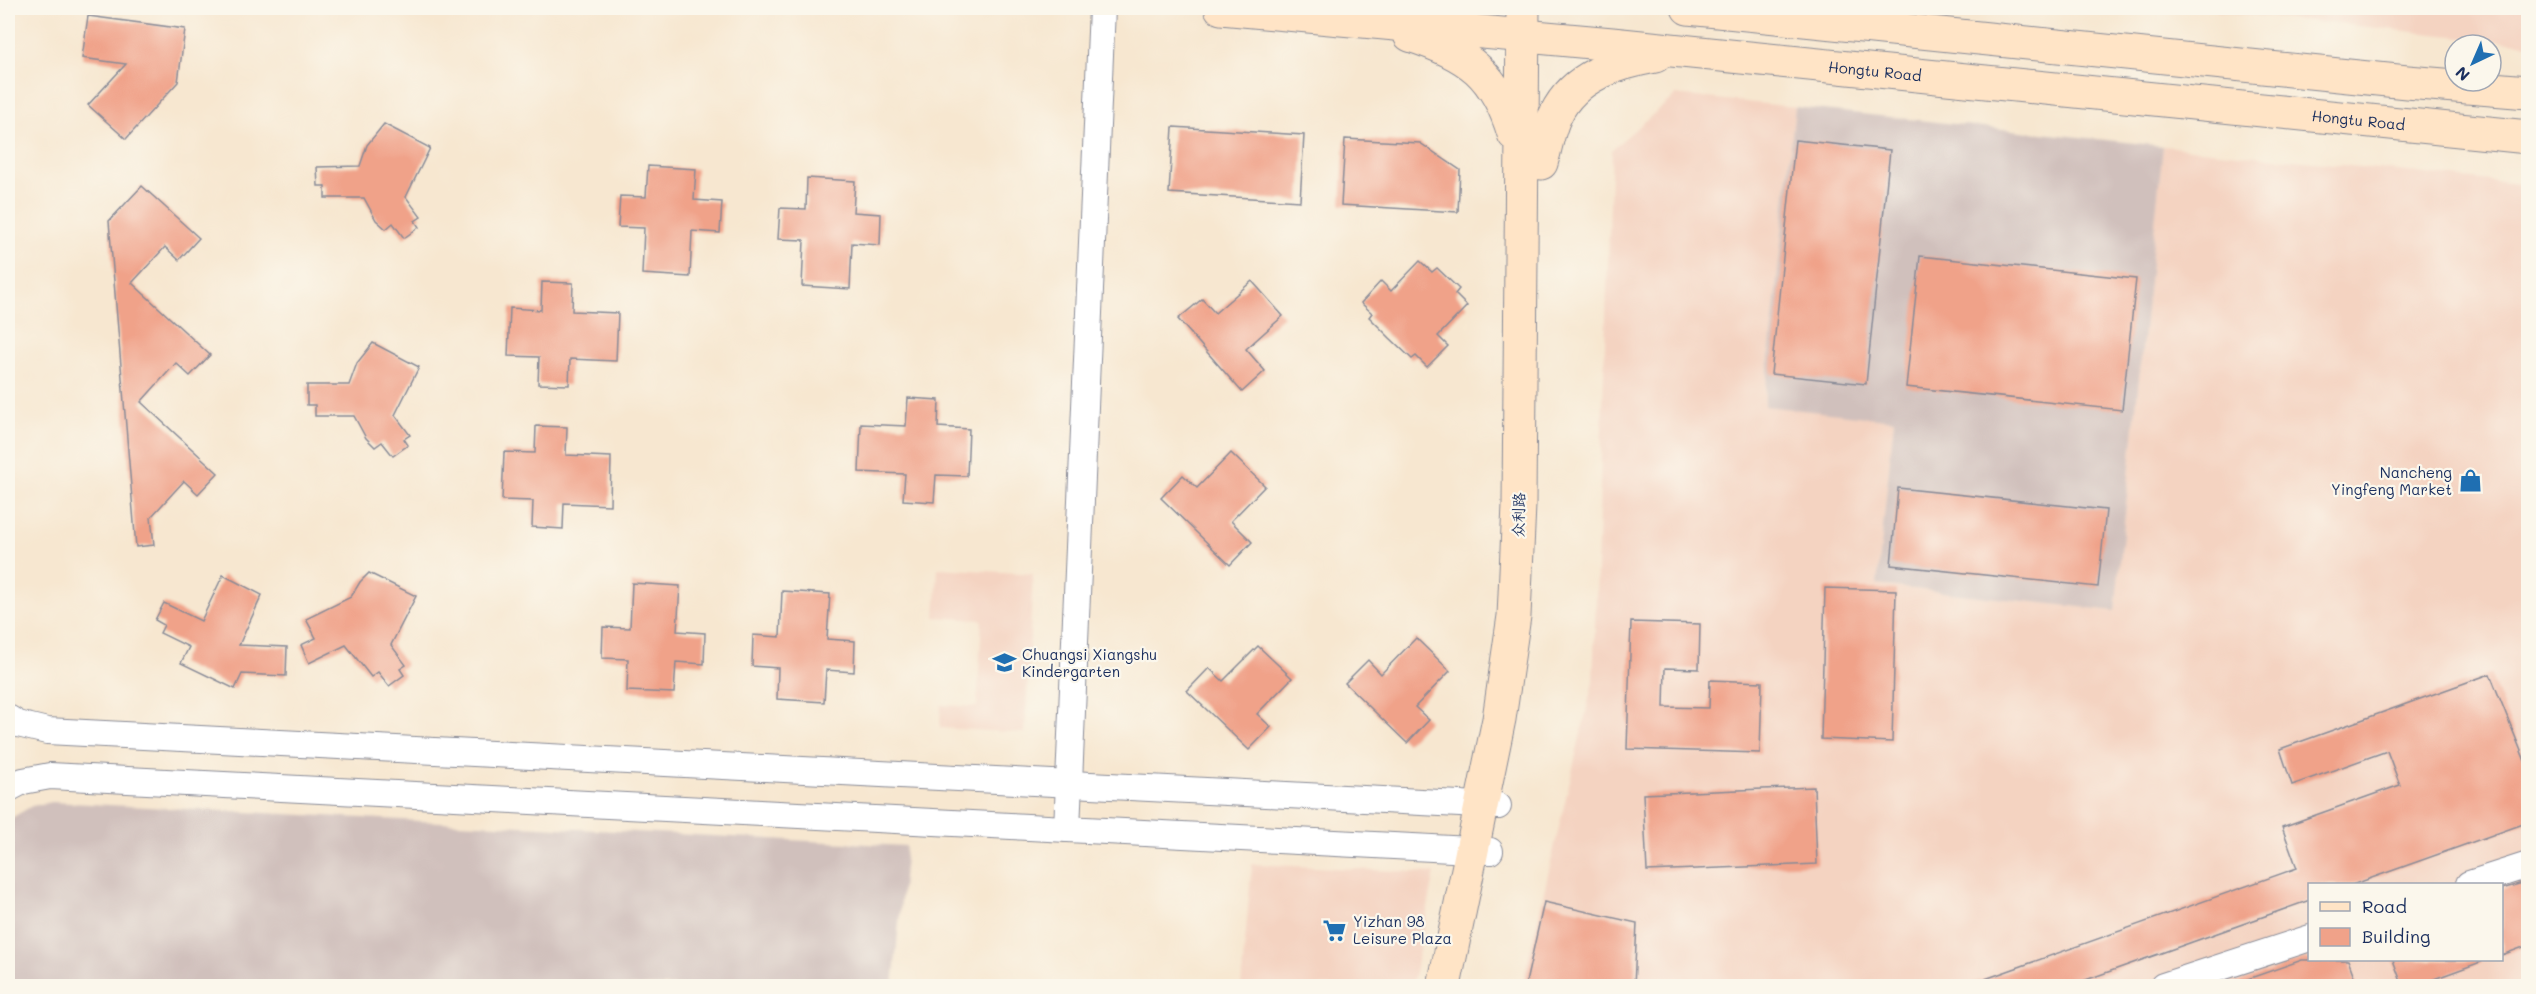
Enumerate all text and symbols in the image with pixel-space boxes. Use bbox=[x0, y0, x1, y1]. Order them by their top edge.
north arrow bbox=[2443, 33, 2503, 93]
street label: Hongtu Road bbox=[1827, 56, 1923, 85]
text: N bbox=[2451, 62, 2474, 86]
street label: Hongtu Road bbox=[2311, 105, 2406, 134]
place label: Nancheng Yingfeng Market bbox=[2331, 462, 2452, 499]
shop icon: Nancheng Yingfeng Market bbox=[2457, 468, 2483, 494]
street label: 众利路 bbox=[1508, 492, 1528, 538]
place label: Chuangsi Xiangshu Kindergarten bbox=[1022, 644, 1157, 681]
school or university icon: Chuangsi Xiangshu Kindergarten bbox=[991, 650, 1017, 676]
legend bbox=[2308, 883, 2503, 961]
text: Road bbox=[2362, 894, 2407, 918]
place label: Yizhan 98 Leisure Plaza bbox=[1353, 911, 1452, 948]
supermarket icon: Yizhan 98 Leisure Plaza bbox=[1322, 917, 1348, 943]
text: Building bbox=[2362, 924, 2430, 948]

